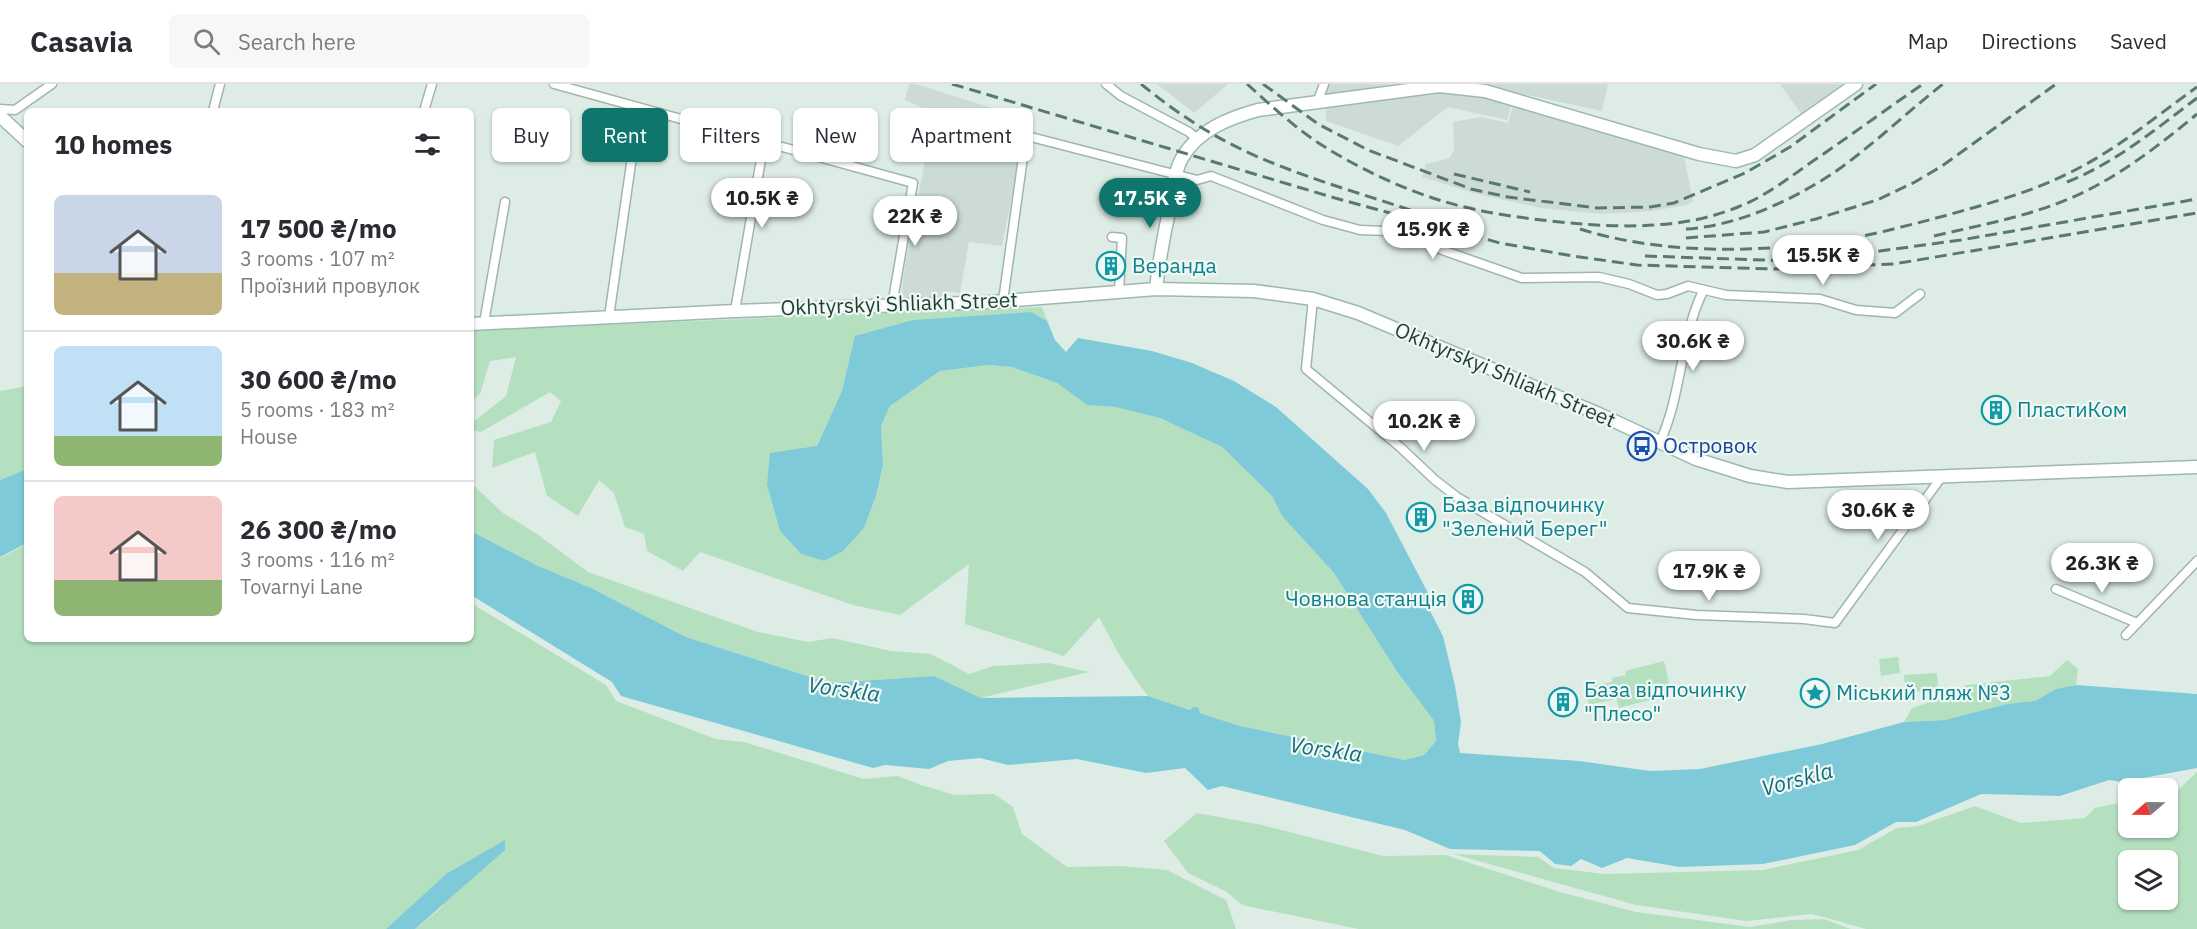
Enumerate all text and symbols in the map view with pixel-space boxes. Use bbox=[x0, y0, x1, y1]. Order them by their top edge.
search box bbox=[169, 14, 589, 68]
text: Casavia bbox=[30, 23, 133, 60]
icon: search bbox=[190, 25, 223, 58]
text: Search here bbox=[238, 27, 356, 56]
text: Map bbox=[1908, 27, 1948, 55]
text: Directions bbox=[1981, 27, 2077, 55]
text: Saved bbox=[2110, 27, 2167, 55]
chip: Buy bbox=[492, 108, 570, 162]
chip: Rent bbox=[582, 108, 668, 162]
chip: Filters bbox=[680, 108, 781, 162]
chip: New bbox=[793, 108, 878, 162]
chip: Apartment bbox=[890, 108, 1033, 162]
text: 10 homes bbox=[54, 127, 172, 161]
icon: filters bbox=[411, 128, 444, 161]
pin: 10.5K ₴ bbox=[707, 178, 817, 229]
pin: 17.5K ₴ bbox=[1095, 178, 1205, 229]
text: 10.5K ₴ bbox=[725, 184, 799, 211]
text: 17.5K ₴ bbox=[1113, 184, 1187, 211]
pin: 22K ₴ bbox=[873, 196, 957, 247]
text: 22K ₴ bbox=[887, 202, 943, 229]
pin: 15.9K ₴ bbox=[1378, 209, 1488, 260]
text: 17 500 ₴/mo bbox=[240, 211, 397, 245]
text: 15.9K ₴ bbox=[1396, 215, 1470, 242]
icon: home bbox=[102, 219, 174, 291]
pin: 15.5K ₴ bbox=[1768, 235, 1878, 286]
text: 15.5K ₴ bbox=[1786, 241, 1860, 268]
text: 3 rooms · 107 m² bbox=[240, 245, 395, 272]
building icon: Веранда bbox=[1095, 250, 1127, 282]
place label: Веранда bbox=[1132, 251, 1217, 279]
text: Проїзний провулок bbox=[240, 272, 420, 299]
street label: Okhtyrskyi Shliakh Street bbox=[780, 285, 1018, 321]
street label: Okhtyrskyi Shliakh Street bbox=[1391, 315, 1620, 433]
pin: 30.6K ₴ bbox=[1638, 321, 1748, 372]
text: 30.6K ₴ bbox=[1656, 327, 1730, 354]
text: 30 600 ₴/mo bbox=[240, 362, 397, 396]
icon: home bbox=[102, 370, 174, 442]
building icon: ПластиКом bbox=[1980, 394, 2012, 426]
place label: ПластиКом bbox=[2017, 395, 2127, 423]
text: 5 rooms · 183 m² bbox=[240, 396, 395, 423]
pin: 10.2K ₴ bbox=[1369, 401, 1479, 452]
text: 10.2K ₴ bbox=[1387, 407, 1461, 434]
text: House bbox=[240, 423, 297, 450]
bus stop icon: Островок bbox=[1626, 430, 1658, 462]
place label: Островок bbox=[1663, 431, 1757, 459]
place label: База відпочинку "Зелений Берег" bbox=[1442, 490, 1607, 542]
pin: 30.6K ₴ bbox=[1823, 490, 1933, 541]
text: 30.6K ₴ bbox=[1841, 496, 1915, 523]
building icon: База відпочинку "Зелений Берег" bbox=[1405, 501, 1437, 533]
text: 26 300 ₴/mo bbox=[240, 512, 397, 546]
icon: home bbox=[102, 520, 174, 592]
pin: 26.3K ₴ bbox=[2047, 543, 2157, 594]
text: 3 rooms · 116 m² bbox=[240, 546, 395, 573]
text: 26.3K ₴ bbox=[2065, 549, 2139, 576]
pin: 17.9K ₴ bbox=[1654, 551, 1764, 602]
text: 17.9K ₴ bbox=[1672, 557, 1746, 584]
text: Tovarnyi Lane bbox=[240, 573, 363, 600]
building icon: Човнова станція bbox=[1452, 583, 1484, 615]
place label: Човнова станція bbox=[1285, 584, 1447, 612]
water label: Vorskla bbox=[806, 669, 882, 708]
place label: База відпочинку "Плесо" bbox=[1584, 675, 1747, 727]
place icon: Міський пляж №3 bbox=[1799, 677, 1831, 709]
place label: Міський пляж №3 bbox=[1836, 678, 2011, 706]
building icon: База відпочинку "Плесо" bbox=[1547, 686, 1579, 718]
water label: Vorskla bbox=[1288, 729, 1364, 768]
water label: Vorskla bbox=[1758, 755, 1836, 802]
north arrow bbox=[2118, 778, 2178, 838]
map controls bbox=[2118, 778, 2178, 910]
button: layers bbox=[2118, 850, 2178, 910]

